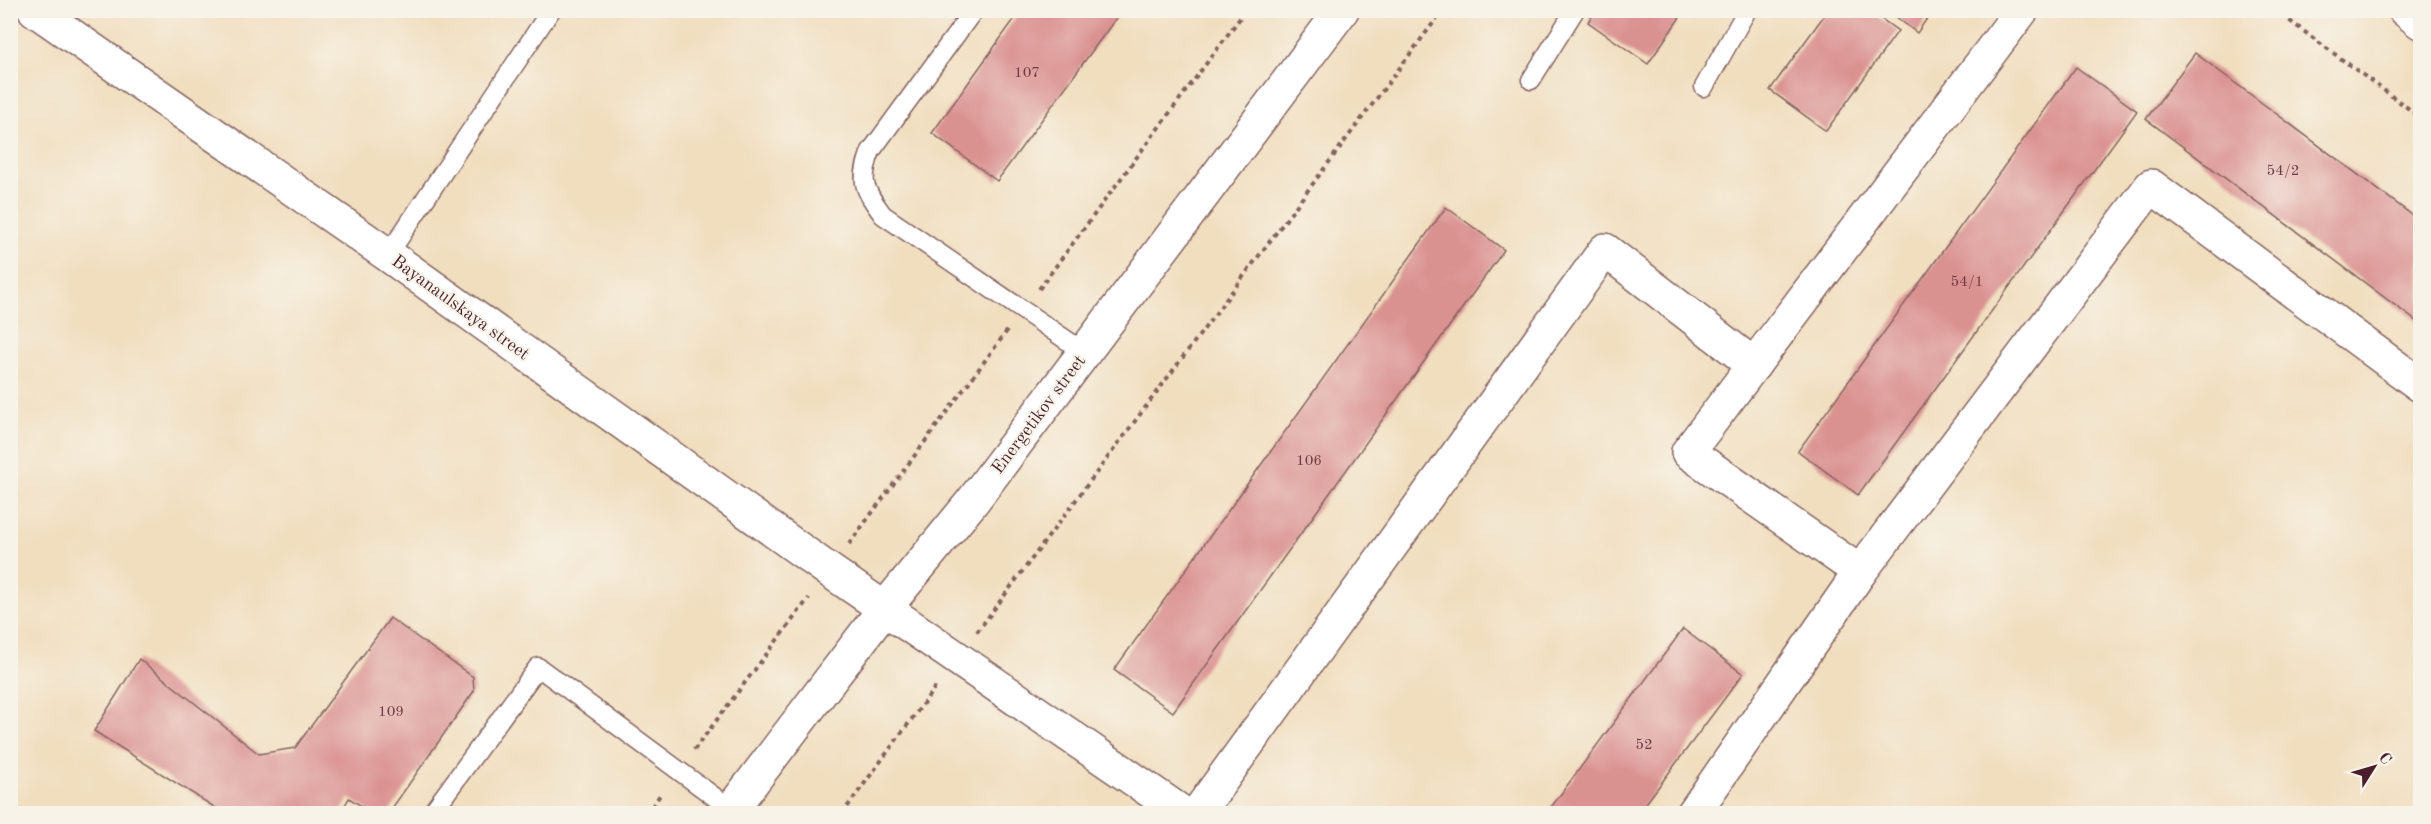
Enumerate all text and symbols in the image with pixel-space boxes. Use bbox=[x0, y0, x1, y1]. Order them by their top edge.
house number: 107 bbox=[1014, 66, 1040, 81]
house number: 54/2 bbox=[2267, 164, 2299, 179]
street label: Bayanaulskaya street bbox=[388, 252, 532, 364]
house number: 54/1 bbox=[1951, 275, 1983, 290]
street label: Energetikov street bbox=[988, 352, 1089, 477]
house number: 106 bbox=[1296, 454, 1322, 469]
house number: 109 bbox=[378, 705, 404, 720]
north arrow bbox=[2344, 737, 2404, 797]
house number: 52 bbox=[1635, 738, 1653, 753]
text: С bbox=[2375, 750, 2394, 768]

